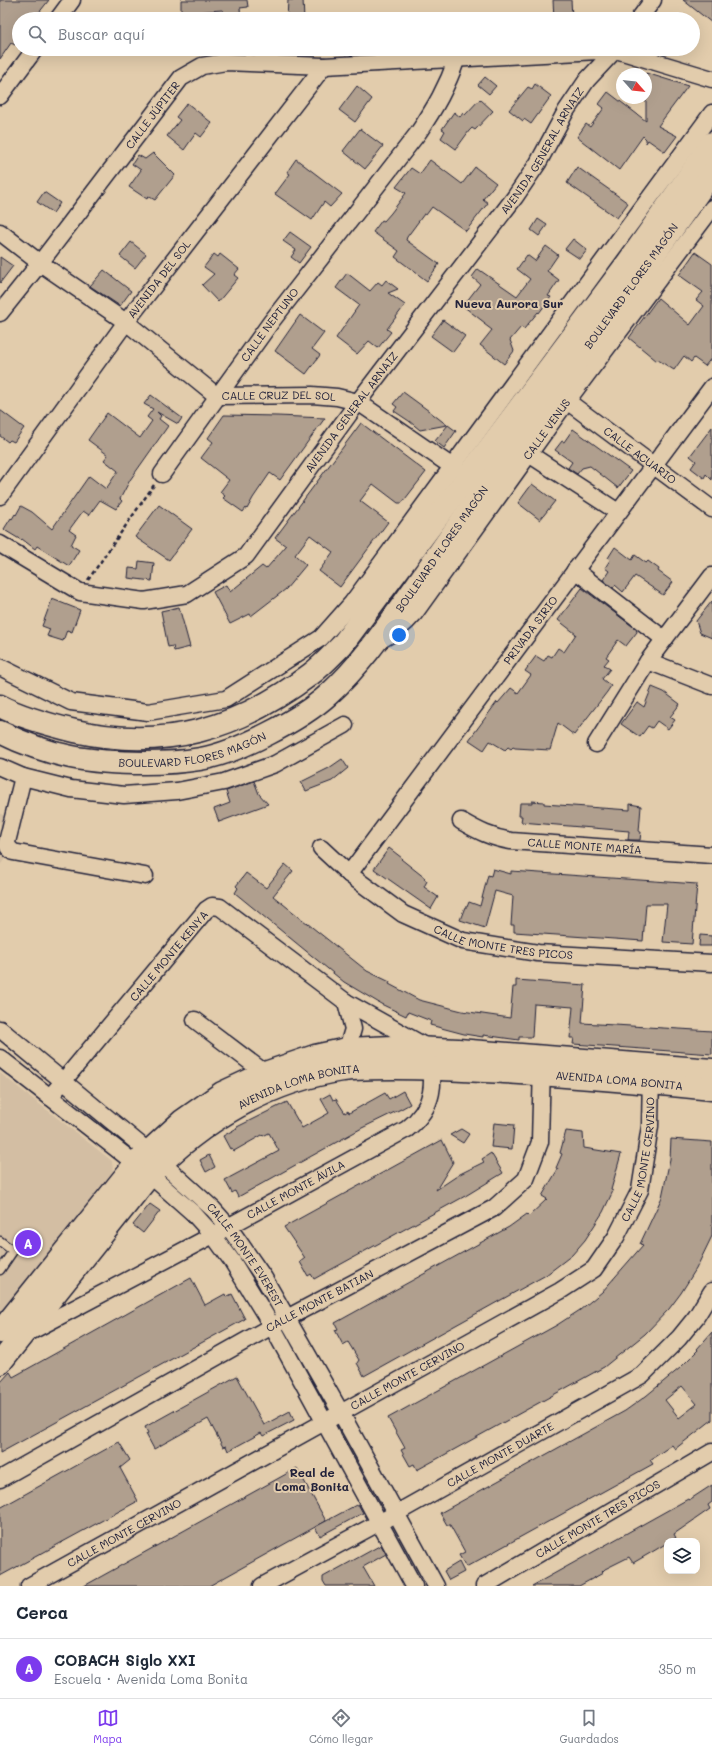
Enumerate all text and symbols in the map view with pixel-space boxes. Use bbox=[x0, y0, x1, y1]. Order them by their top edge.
search box bbox=[12, 12, 700, 56]
icon: search bbox=[26, 23, 48, 45]
text: Buscar aquí bbox=[58, 24, 145, 44]
north arrow bbox=[616, 68, 652, 104]
street label: CALLE JÚPITER bbox=[122, 78, 183, 152]
street label: AVENIDA GENERAL ARNAIZ bbox=[497, 84, 587, 217]
street label: BOULEVARD FLORES MAGÓN bbox=[580, 220, 681, 351]
street label: AVENIDA DEL SOL bbox=[124, 237, 194, 321]
street label: CALLE NEPTUNO bbox=[237, 284, 302, 364]
district label: Nueva Aurora Sur bbox=[455, 295, 563, 311]
street label: AVENIDA GENERAL ARNAIZ bbox=[301, 348, 401, 475]
street label: CALLE CRUZ DEL SOL bbox=[222, 387, 337, 404]
street label: CALLE VENUS bbox=[519, 395, 573, 463]
street label: CALLE ACUARIO bbox=[601, 423, 680, 487]
street label: BOULEVARD FLORES MAGÓN bbox=[392, 482, 491, 615]
street label: PRIVADA SIRIO bbox=[500, 592, 561, 667]
your location bbox=[389, 625, 409, 645]
street label: BOULEVARD FLORES MAGÓN bbox=[118, 728, 268, 770]
street label: CALLE MONTE MARÍA bbox=[527, 834, 642, 857]
street label: CALLE MONTE KENYA bbox=[126, 907, 211, 1004]
street label: CALLE MONTE TRES PICOS bbox=[432, 921, 573, 962]
street label: AVENIDA LOMA BONITA bbox=[235, 1061, 360, 1112]
street label: AVENIDA LOMA BONITA bbox=[555, 1067, 684, 1093]
street label: CALLE MONTE CERVINO bbox=[617, 1097, 658, 1224]
street label: CALLE MONTE ÁVILA bbox=[244, 1156, 347, 1222]
street label: CALLE MONTE EVEREST bbox=[204, 1199, 287, 1309]
pin: A bbox=[15, 1228, 41, 1258]
street label: CALLE MONTE BATIAN bbox=[263, 1266, 376, 1335]
street label: CALLE MONTE CERVINO bbox=[347, 1337, 467, 1413]
street label: CALLE MONTE DUARTE bbox=[444, 1418, 556, 1490]
district label: Real de Loma Bonita bbox=[275, 1464, 349, 1494]
street label: CALLE MONTE TRES PICOS bbox=[532, 1476, 663, 1561]
street label: CALLE MONTE CERVINO bbox=[64, 1495, 184, 1570]
map controls bbox=[664, 1538, 700, 1574]
button: layers bbox=[664, 1538, 700, 1574]
text: Cerca bbox=[16, 1601, 68, 1623]
text: COBACH Siglo XXI bbox=[54, 1650, 196, 1670]
text: A bbox=[24, 1660, 34, 1677]
text: 350 m bbox=[658, 1660, 696, 1677]
text: Escuela · Avenida Loma Bonita bbox=[54, 1670, 248, 1687]
tab: Mapa bbox=[93, 1707, 122, 1746]
tab: Cómo llegar bbox=[309, 1707, 373, 1746]
tab: Guardados bbox=[560, 1707, 619, 1746]

